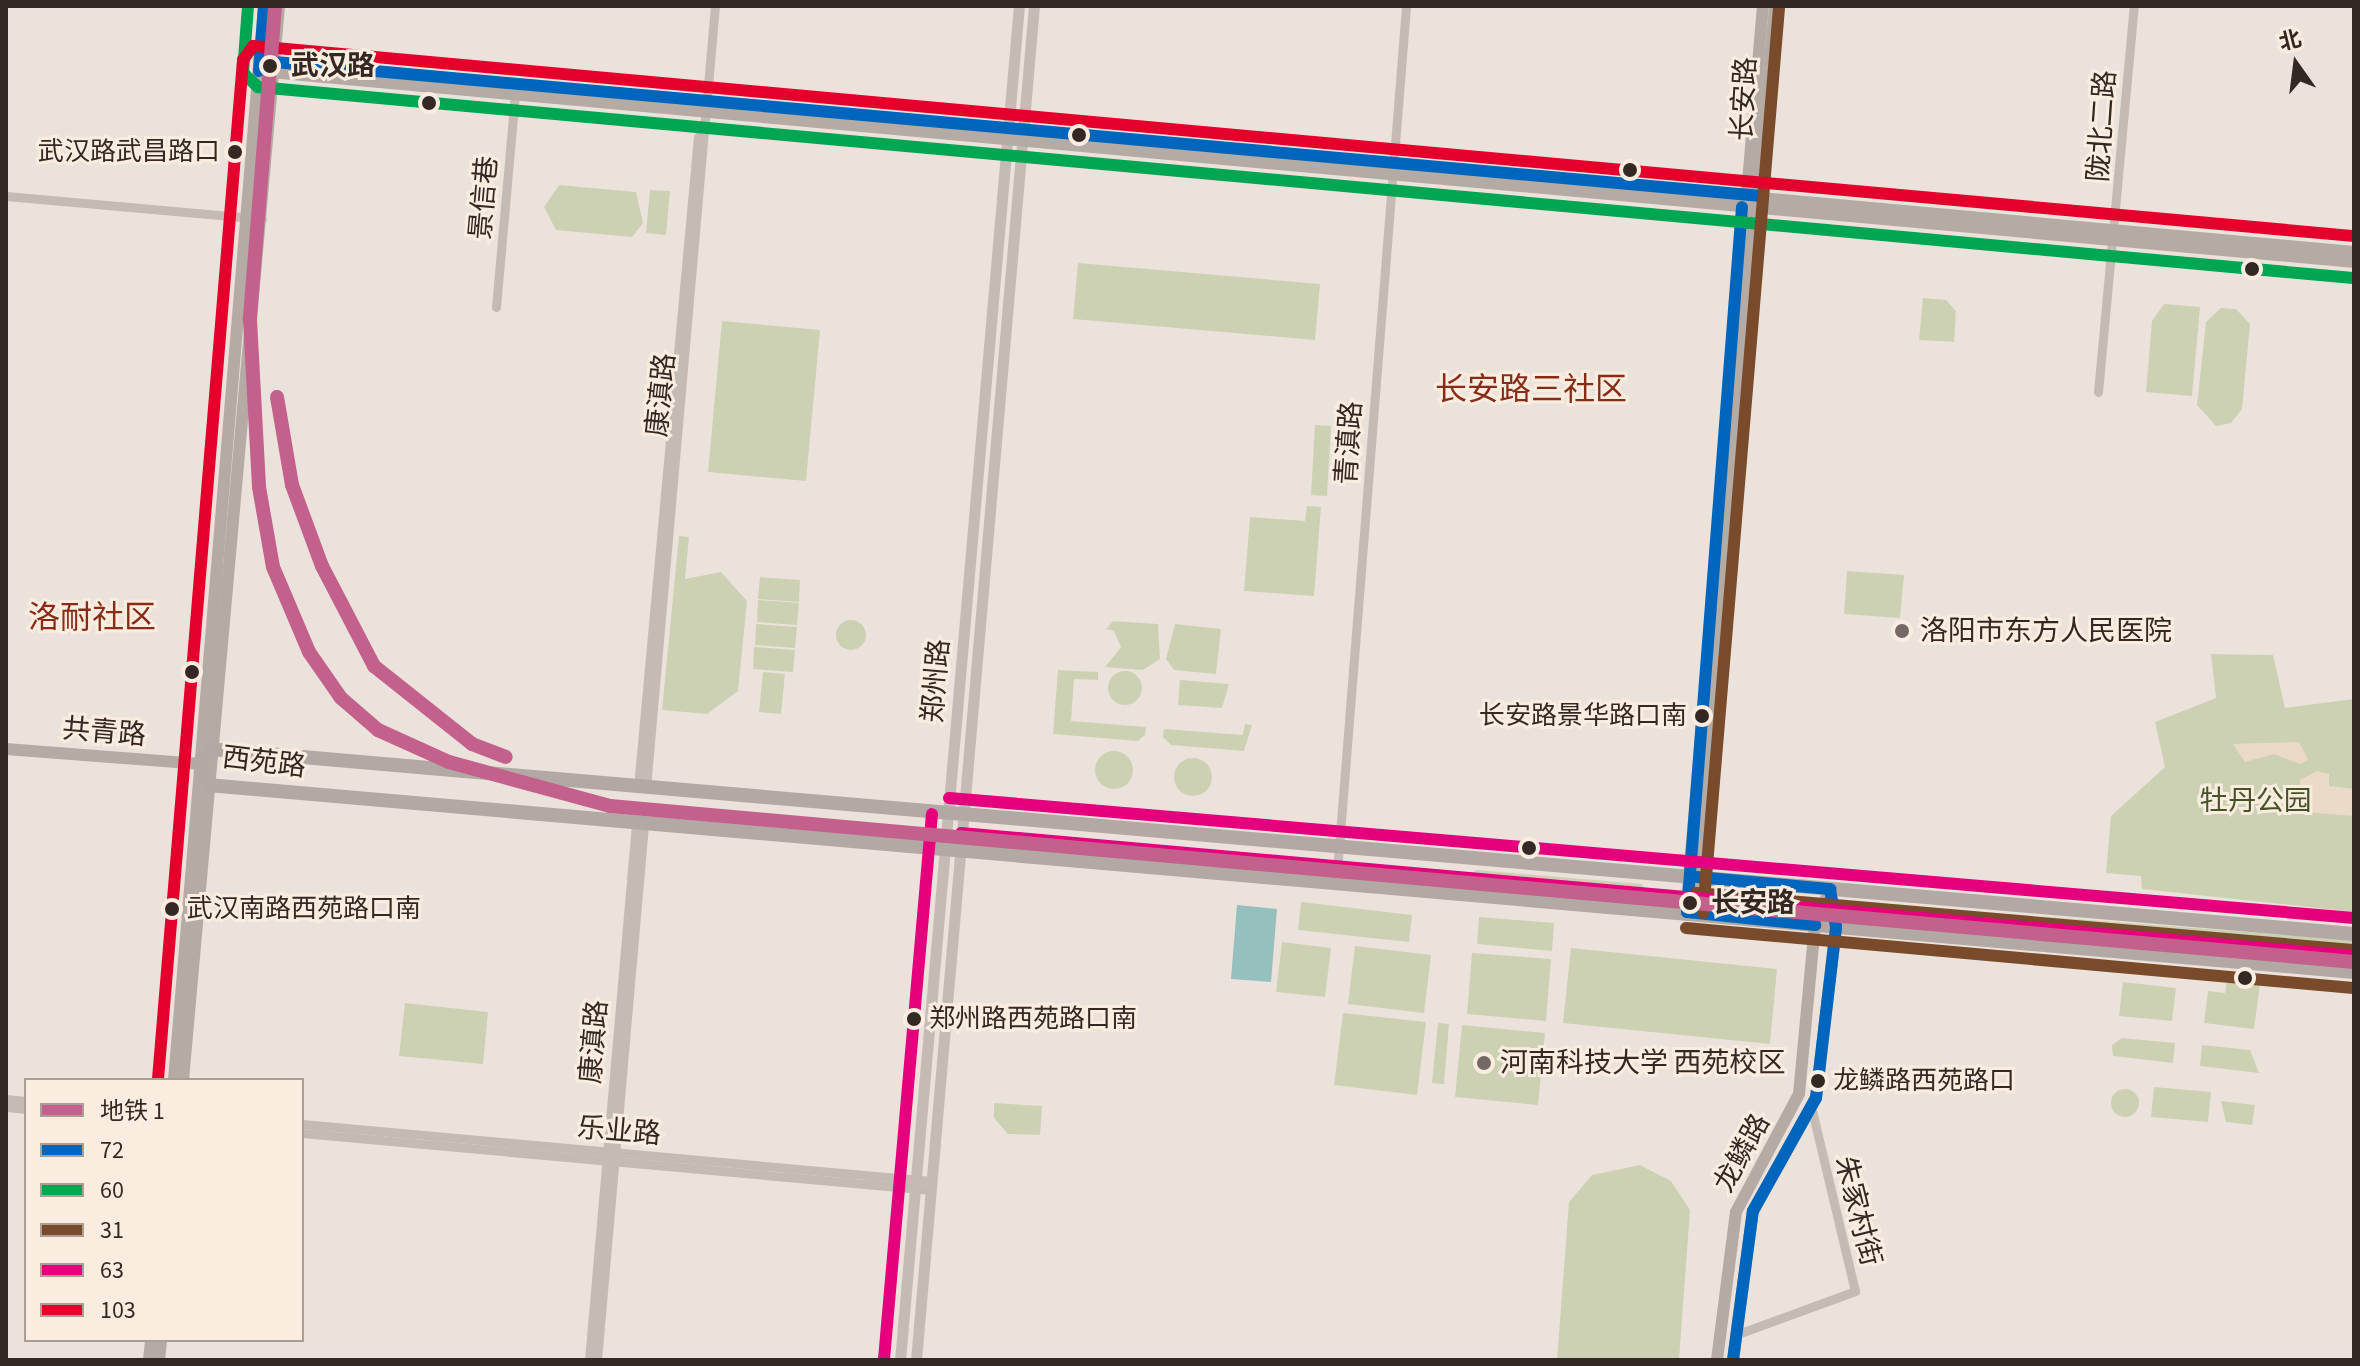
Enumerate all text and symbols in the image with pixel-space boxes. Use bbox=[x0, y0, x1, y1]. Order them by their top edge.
text: 北 bbox=[2276, 23, 2305, 59]
north arrow bbox=[2256, 24, 2336, 104]
place label: 武汉路 bbox=[291, 49, 375, 83]
marker: 武汉路 bbox=[256, 52, 284, 80]
street label: 长安路 bbox=[1725, 56, 1763, 142]
street label: 陇北二路 bbox=[2081, 69, 2123, 183]
unlabelled marker bbox=[421, 95, 437, 111]
unlabelled marker bbox=[1071, 127, 1087, 143]
place label: 武汉路武昌路口 bbox=[38, 136, 220, 168]
marker: 武汉路武昌路口 bbox=[227, 144, 243, 160]
street label: 景信巷 bbox=[464, 155, 504, 241]
unlabelled marker bbox=[1622, 162, 1638, 178]
unlabelled marker bbox=[2244, 261, 2260, 277]
street label: 康滇路 bbox=[640, 351, 682, 439]
district label: 长安路三社区 bbox=[1435, 371, 1627, 409]
street label: 青滇路 bbox=[1329, 400, 1369, 486]
district label: 洛耐社区 bbox=[28, 599, 156, 637]
place label: 洛阳市东方人民医院 bbox=[1920, 614, 2172, 648]
marker: 洛阳市东方人民医院 bbox=[1891, 620, 1913, 642]
street label: 郑州路 bbox=[916, 638, 956, 724]
unlabelled marker bbox=[184, 664, 200, 680]
place label: 长安路景华路口南 bbox=[1479, 700, 1687, 732]
marker: 长安路景华路口南 bbox=[1694, 708, 1710, 724]
street label: 共青路 bbox=[61, 712, 147, 752]
street label: 西苑路 bbox=[220, 740, 308, 784]
park label: 牡丹公园 bbox=[2200, 784, 2312, 818]
unlabelled marker bbox=[1521, 840, 1537, 856]
place label: 长安路 bbox=[1711, 886, 1795, 920]
marker: 长安路 bbox=[1676, 889, 1704, 917]
place label: 武汉南路西苑路口南 bbox=[187, 893, 421, 925]
marker: 武汉南路西苑路口南 bbox=[164, 901, 180, 917]
unlabelled marker bbox=[2237, 970, 2253, 986]
street label: 康滇路 bbox=[574, 999, 614, 1085]
place label: 郑州路西苑路口南 bbox=[929, 1003, 1137, 1035]
marker: 郑州路西苑路口南 bbox=[906, 1011, 922, 1027]
place label: 河南科技大学 西苑校区 bbox=[1500, 1046, 1786, 1080]
marker: 河南科技大学 西苑校区 bbox=[1475, 1054, 1493, 1072]
place label: 龙鳞路西苑路口 bbox=[1833, 1065, 2015, 1097]
marker: 龙鳞路西苑路口 bbox=[1810, 1073, 1826, 1089]
legend bbox=[24, 1078, 304, 1342]
text: 地铁 1 bbox=[100, 1094, 165, 1129]
street label: 龙鳞路 bbox=[1707, 1108, 1777, 1198]
street label: 乐业路 bbox=[576, 1111, 662, 1151]
text: 72 bbox=[100, 1133, 124, 1168]
street label: 朱家村街 bbox=[1828, 1153, 1888, 1269]
text: 60 bbox=[100, 1173, 124, 1208]
text: 31 bbox=[100, 1213, 124, 1248]
text: 63 bbox=[100, 1253, 124, 1288]
text: 103 bbox=[100, 1293, 136, 1328]

